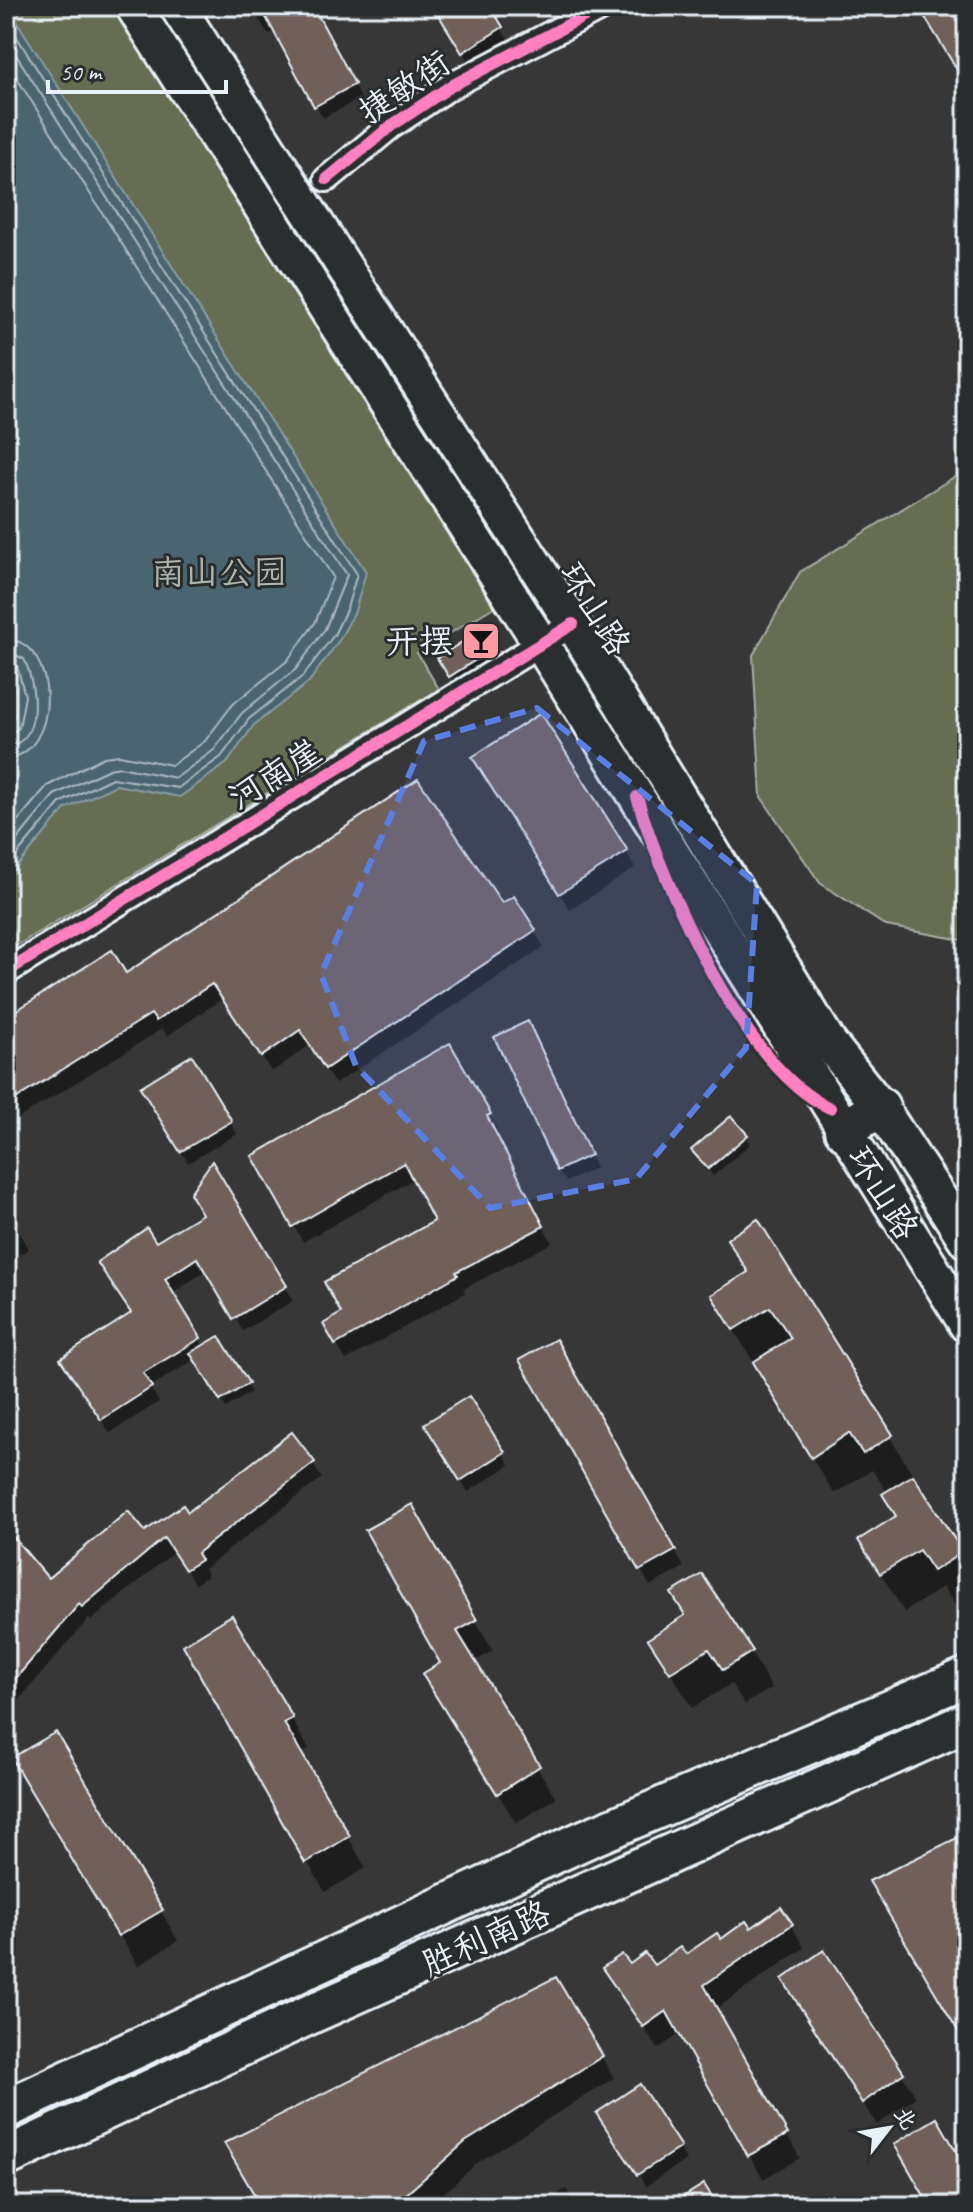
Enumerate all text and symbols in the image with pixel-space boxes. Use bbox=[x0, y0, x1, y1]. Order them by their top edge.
street label: 捷敏街 bbox=[350, 41, 458, 133]
scale bar bbox=[48, 44, 226, 94]
text: 50 m bbox=[60, 57, 103, 87]
park label: 南山公园 bbox=[151, 551, 287, 594]
street label: 环山路 bbox=[550, 554, 640, 664]
place label: 开摆 bbox=[385, 620, 453, 663]
bar icon: 开摆 bbox=[460, 620, 502, 662]
street label: 河南崖 bbox=[220, 729, 330, 819]
street label: 环山路 bbox=[838, 1138, 928, 1248]
street label: 胜利南路 bbox=[415, 1891, 557, 1985]
north arrow bbox=[849, 2088, 929, 2168]
text: 北 bbox=[888, 2102, 923, 2135]

